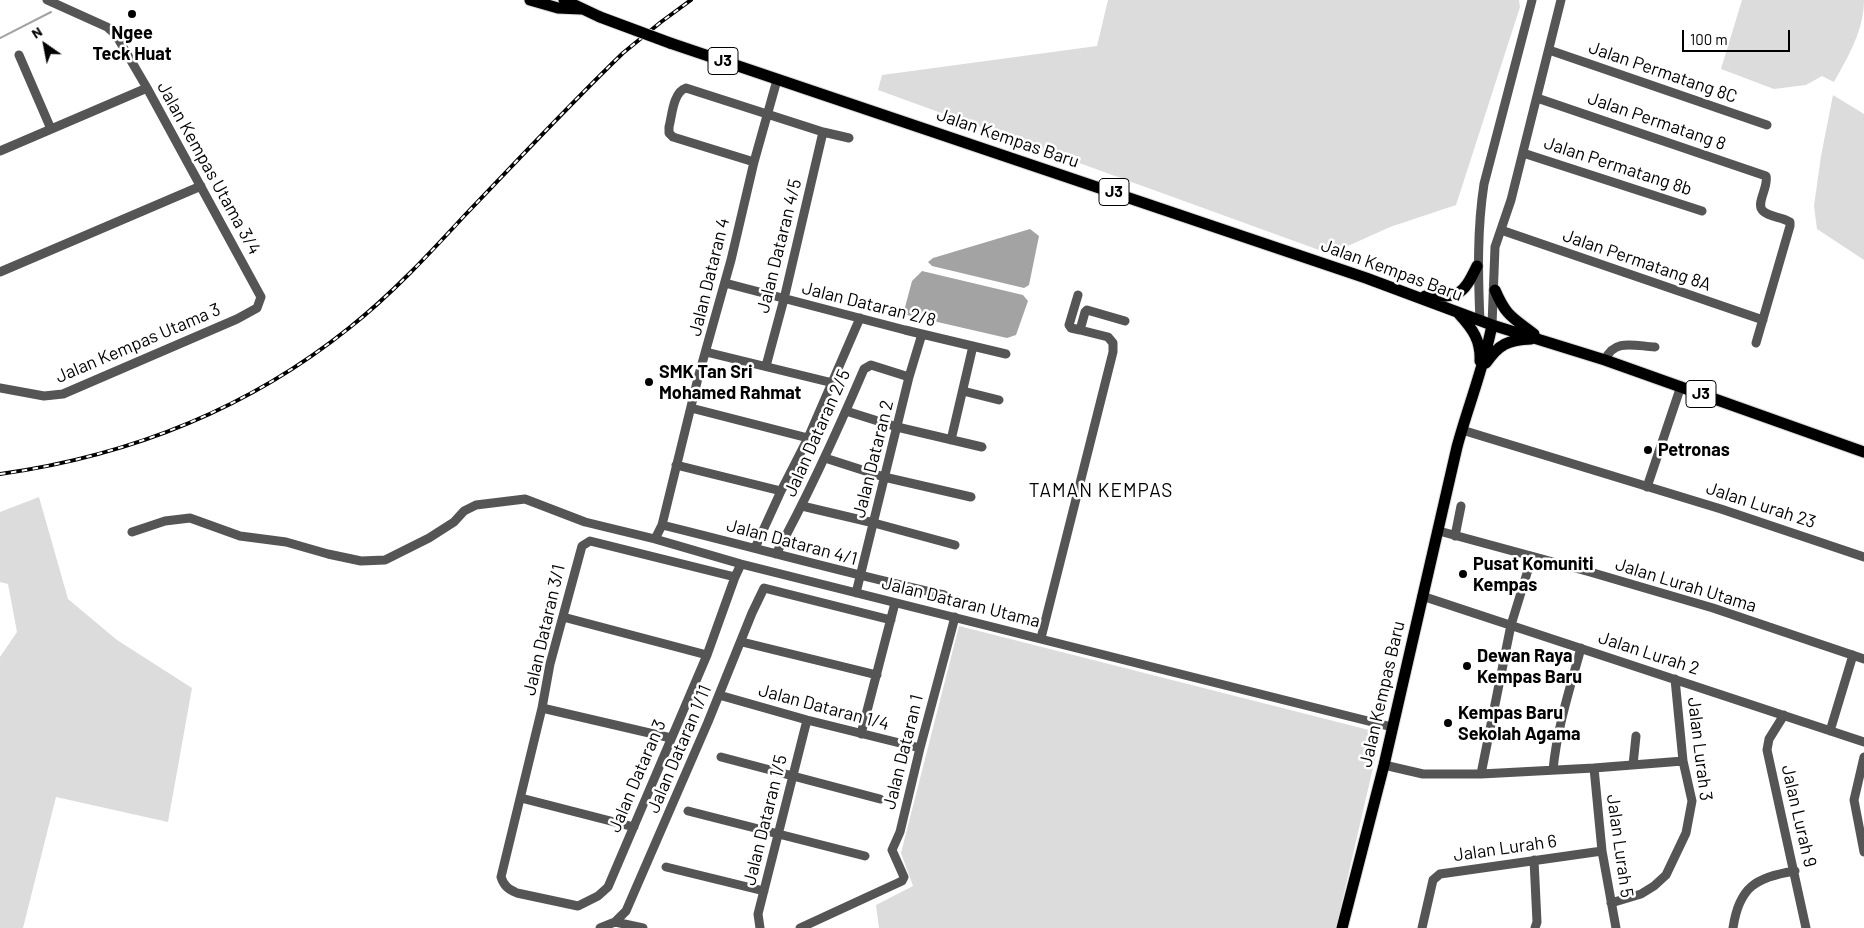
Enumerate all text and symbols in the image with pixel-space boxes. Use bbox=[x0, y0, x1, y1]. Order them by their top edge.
marker: Ngee Teck Huat bbox=[126, 8, 138, 20]
north arrow bbox=[20, 20, 70, 70]
scale bar bbox=[1684, 20, 1792, 52]
text: N bbox=[28, 22, 45, 42]
place label: Ngee Teck Huat bbox=[93, 22, 171, 64]
text: 100 m bbox=[1690, 30, 1728, 48]
street label: Jalan Permatang 8C bbox=[1586, 36, 1740, 108]
road number: J3 bbox=[708, 48, 738, 74]
street label: Jalan Kempas Utama 3/4 bbox=[152, 78, 266, 258]
street label: Jalan Permatang 8 bbox=[1585, 87, 1729, 155]
street label: Jalan Kempas Baru bbox=[934, 103, 1082, 173]
street label: Jalan Permatang 8b bbox=[1541, 132, 1695, 200]
street label: Jalan Dataran 4/5 bbox=[752, 177, 806, 315]
road number: J3 bbox=[1099, 178, 1129, 206]
street label: Jalan Dataran 4 bbox=[684, 216, 734, 338]
street label: Jalan Permatang 8A bbox=[1560, 224, 1714, 296]
street label: Jalan Kempas Baru bbox=[1318, 234, 1466, 306]
street label: Jalan Dataran 2/8 bbox=[800, 277, 938, 331]
street label: Jalan Kempas Utama 3 bbox=[52, 298, 224, 388]
place label: SMK Tan Sri Mohamed Rahmat bbox=[659, 361, 801, 404]
street label: Jalan Dataran 2/5 bbox=[779, 366, 855, 500]
marker: SMK Tan Sri Mohamed Rahmat bbox=[643, 376, 655, 388]
road number: J3 bbox=[1686, 380, 1716, 408]
street label: Jalan Dataran 2 bbox=[848, 398, 898, 520]
place label: Petronas bbox=[1658, 439, 1730, 461]
marker: Petronas bbox=[1642, 444, 1654, 456]
street label: Jalan Lurah 23 bbox=[1703, 477, 1819, 533]
district label: TAMAN KEMPAS bbox=[1027, 480, 1175, 502]
street label: Jalan Dataran 4/1 bbox=[724, 514, 860, 570]
place label: Pusat Komuniti Kempas bbox=[1473, 553, 1594, 596]
street label: Jalan Lurah Utama bbox=[1613, 553, 1759, 617]
street label: Jalan Dataran 3/1 bbox=[518, 562, 570, 698]
marker: Pusat Komuniti Kempas bbox=[1457, 568, 1469, 580]
street label: Jalan Dataran Utama bbox=[879, 572, 1043, 632]
street label: Jalan Kempas Baru bbox=[1355, 619, 1409, 769]
street label: Jalan Lurah 2 bbox=[1596, 627, 1702, 679]
place label: Dewan Raya Kempas Baru bbox=[1477, 645, 1582, 688]
marker: Dewan Raya Kempas Baru bbox=[1461, 660, 1473, 672]
street label: Jalan Dataran 1/4 bbox=[756, 679, 892, 735]
street label: Jalan Dataran 1/11 bbox=[642, 682, 716, 816]
street label: Jalan Dataran 1 bbox=[878, 692, 928, 812]
street label: Jalan Lurah 3 bbox=[1683, 696, 1717, 802]
place label: Kempas Baru Sekolah Agama bbox=[1458, 702, 1580, 744]
street label: Jalan Dataran 3 bbox=[604, 716, 670, 836]
marker: Kempas Baru Sekolah Agama bbox=[1442, 717, 1454, 729]
street label: Jalan Dataran 1/5 bbox=[738, 752, 792, 888]
street label: Jalan Lurah 9 bbox=[1777, 763, 1821, 869]
street label: Jalan Lurah 5 bbox=[1602, 793, 1638, 899]
street label: Jalan Lurah 6 bbox=[1452, 830, 1558, 866]

